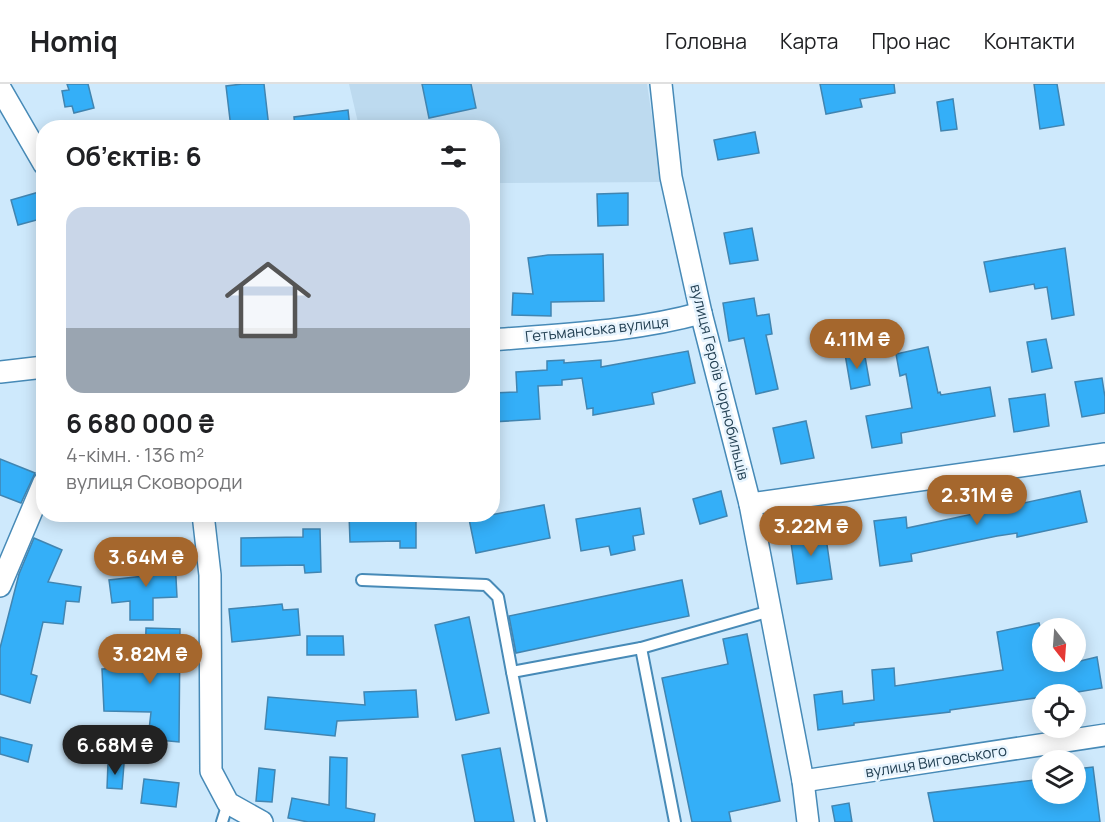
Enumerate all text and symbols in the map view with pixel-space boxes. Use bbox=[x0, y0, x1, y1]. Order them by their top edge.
text: Homiq bbox=[30, 22, 118, 60]
text: Головна bbox=[665, 27, 747, 55]
text: Карта bbox=[780, 27, 838, 55]
text: Про нас bbox=[871, 27, 951, 55]
text: Контакти bbox=[984, 27, 1075, 55]
text: Об’єктів: 6 bbox=[66, 138, 202, 174]
icon: filters bbox=[437, 140, 470, 173]
icon: home bbox=[214, 246, 322, 354]
street label: вулиця Героїв Чорнобильців bbox=[685, 282, 755, 482]
street label: Гетьманська вулиця bbox=[524, 311, 670, 347]
pin: 4.11M ₴ bbox=[802, 319, 912, 370]
text: 4.11M ₴ bbox=[824, 325, 890, 352]
text: 6 680 000 ₴ bbox=[66, 405, 215, 441]
text: 4-кімн. · 136 m² bbox=[66, 441, 204, 468]
text: вулиця Сковороди bbox=[66, 468, 243, 495]
pin: 2.31M ₴ bbox=[922, 475, 1032, 526]
text: 2.31M ₴ bbox=[941, 481, 1013, 508]
pin: 3.22M ₴ bbox=[756, 506, 866, 557]
text: 3.22M ₴ bbox=[773, 512, 849, 539]
pin: 3.64M ₴ bbox=[91, 537, 201, 588]
text: 3.64M ₴ bbox=[108, 543, 184, 570]
north arrow bbox=[1032, 618, 1086, 672]
map controls bbox=[1032, 618, 1086, 804]
pin: 3.82M ₴ bbox=[95, 634, 205, 685]
text: 3.82M ₴ bbox=[112, 640, 188, 667]
button: locate bbox=[1032, 684, 1086, 738]
pin: 6.68M ₴ bbox=[60, 725, 170, 776]
text: 6.68M ₴ bbox=[77, 731, 153, 758]
street label: вулиця Виговського bbox=[864, 739, 1008, 783]
button: layers bbox=[1032, 750, 1086, 804]

